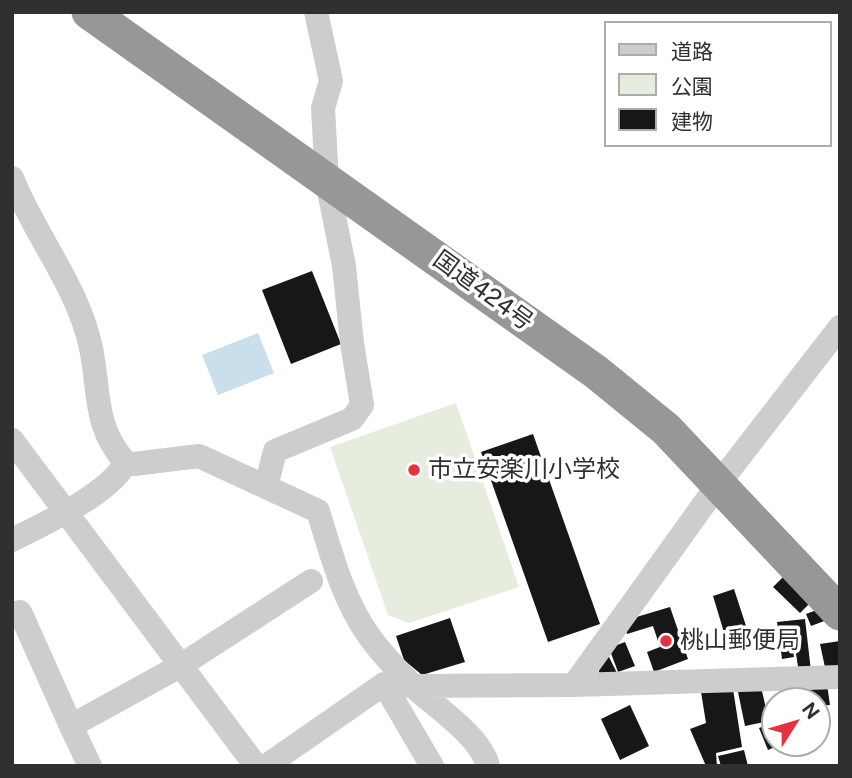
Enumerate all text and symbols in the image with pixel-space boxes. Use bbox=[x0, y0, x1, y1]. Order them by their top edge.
legend bbox=[604, 21, 831, 147]
text: 道路 bbox=[671, 39, 713, 64]
text: 公園 bbox=[671, 74, 713, 99]
text: 建物 bbox=[671, 109, 713, 134]
street label: 国道424号 bbox=[427, 245, 539, 337]
place label: 市立安楽川小学校 bbox=[428, 456, 620, 484]
marker: 市立安楽川小学校 bbox=[406, 462, 422, 478]
place label: 桃山郵便局 bbox=[680, 627, 800, 655]
marker: 桃山郵便局 bbox=[658, 633, 674, 649]
north arrow bbox=[761, 687, 831, 757]
text: N bbox=[798, 698, 824, 723]

